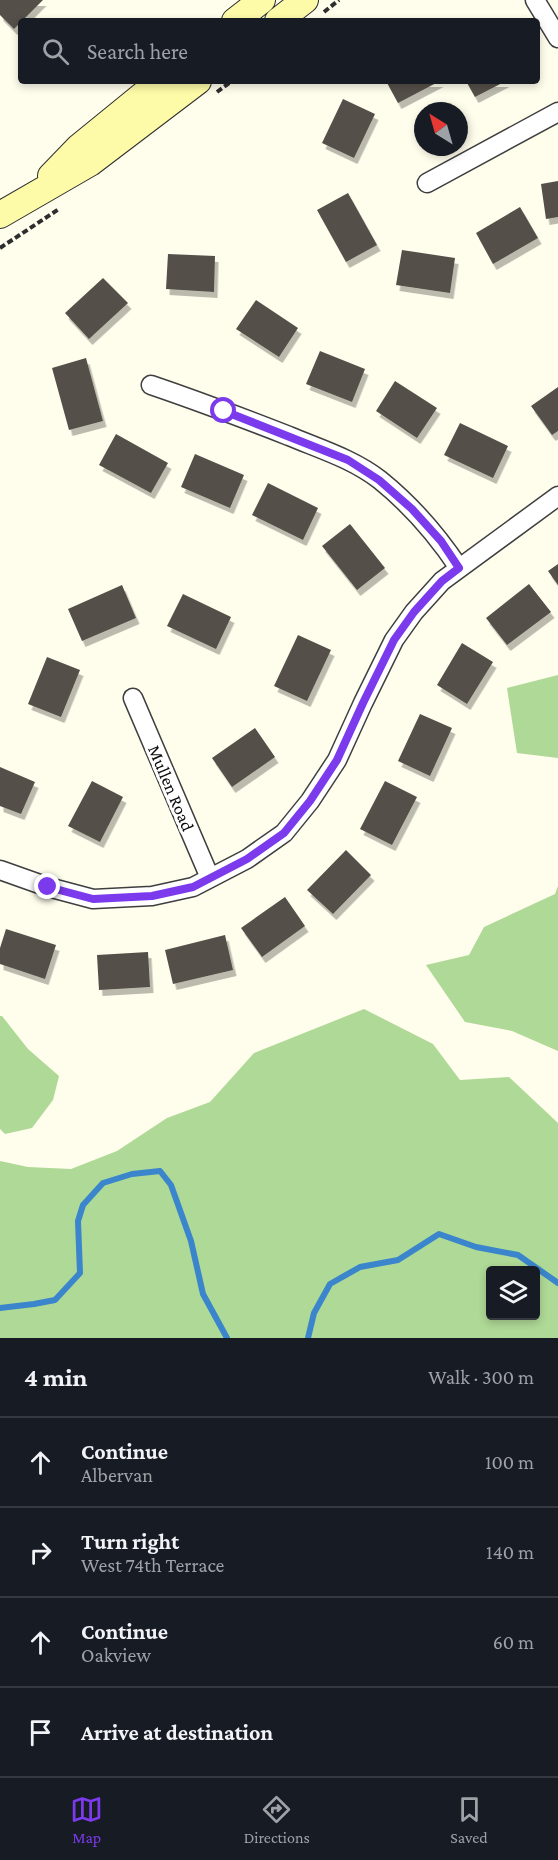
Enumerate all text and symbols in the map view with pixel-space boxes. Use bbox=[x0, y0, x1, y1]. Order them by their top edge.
search box bbox=[18, 18, 540, 84]
icon: search bbox=[39, 35, 72, 68]
text: Search here bbox=[87, 39, 188, 64]
north arrow bbox=[414, 102, 468, 156]
route start bbox=[210, 397, 236, 423]
street label: Mullen Road bbox=[144, 742, 198, 834]
route end bbox=[34, 873, 60, 899]
map controls bbox=[486, 1266, 540, 1320]
button: layers bbox=[486, 1266, 540, 1320]
text: 4 min bbox=[24, 1363, 88, 1392]
text: Walk · 300 m bbox=[428, 1366, 534, 1388]
text: Continue bbox=[81, 1439, 168, 1464]
icon: ahead bbox=[24, 1446, 57, 1479]
text: 100 m bbox=[485, 1451, 534, 1473]
text: Albervan bbox=[81, 1464, 153, 1486]
text: Turn right bbox=[81, 1529, 179, 1554]
icon: right bbox=[24, 1536, 57, 1569]
text: 140 m bbox=[486, 1541, 534, 1563]
text: West 74th Terrace bbox=[81, 1554, 224, 1576]
text: Continue bbox=[81, 1619, 168, 1644]
icon: ahead bbox=[24, 1626, 57, 1659]
text: 60 m bbox=[493, 1631, 534, 1653]
text: Oakview bbox=[81, 1644, 151, 1666]
icon: arrive bbox=[24, 1716, 57, 1749]
text: Arrive at destination bbox=[81, 1720, 273, 1745]
tab: Map bbox=[70, 1793, 103, 1846]
tab: Directions bbox=[244, 1793, 310, 1846]
tab: Saved bbox=[450, 1793, 488, 1846]

